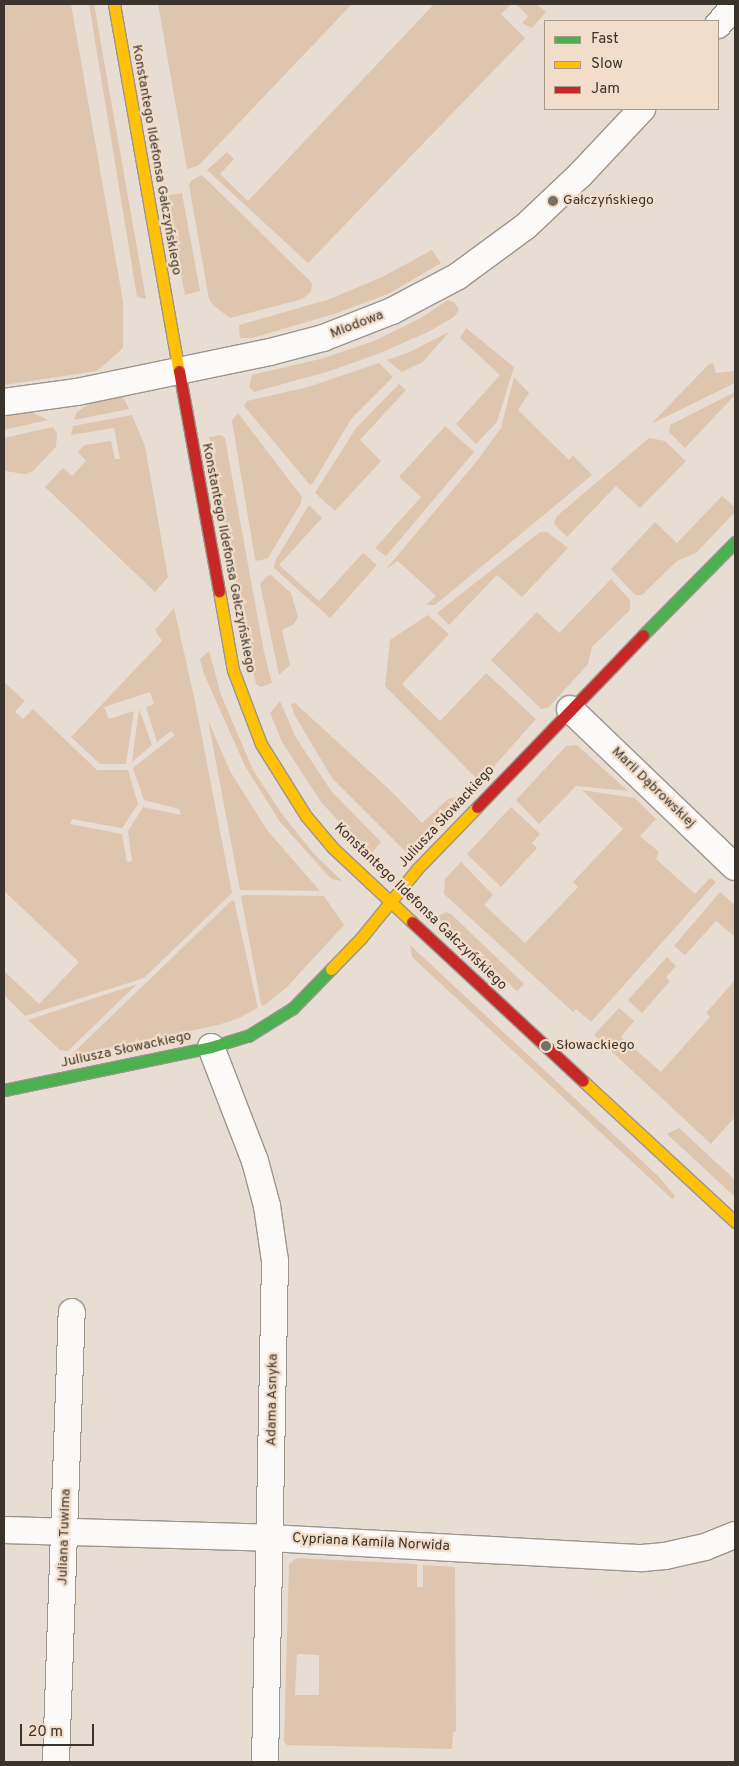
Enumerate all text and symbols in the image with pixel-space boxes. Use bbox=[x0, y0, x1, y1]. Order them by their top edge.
legend bbox=[544, 20, 719, 110]
text: Fast bbox=[591, 30, 619, 49]
street label: Konstantego Ildefonsa Gałczyńskiego bbox=[127, 43, 185, 277]
text: Slow bbox=[591, 55, 623, 74]
text: Jam bbox=[591, 80, 620, 99]
place label: Gałczyńskiego bbox=[563, 193, 654, 209]
marker: Gałczyńskiego bbox=[547, 195, 559, 207]
street label: Miodowa bbox=[328, 307, 386, 343]
street label: Konstantego Ildefonsa Gałczyńskiego bbox=[197, 442, 259, 674]
street label: Marii Dąbrowskiej bbox=[608, 744, 698, 832]
street label: Juliusza Słowackiego bbox=[395, 763, 499, 871]
street label: Konstantego Ildefonsa Gałczyńskiego bbox=[330, 820, 510, 994]
street label: Juliusza Słowackiego bbox=[59, 1028, 193, 1072]
place label: Słowackiego bbox=[556, 1038, 635, 1054]
marker: Słowackiego bbox=[540, 1040, 552, 1052]
street label: Adama Asnyka bbox=[264, 1353, 282, 1447]
street label: Juliana Tuwima bbox=[55, 1488, 75, 1586]
street label: Cypriana Kamila Norwida bbox=[292, 1530, 450, 1556]
scale bar bbox=[22, 1714, 96, 1746]
text: 20 m bbox=[28, 1723, 63, 1742]

